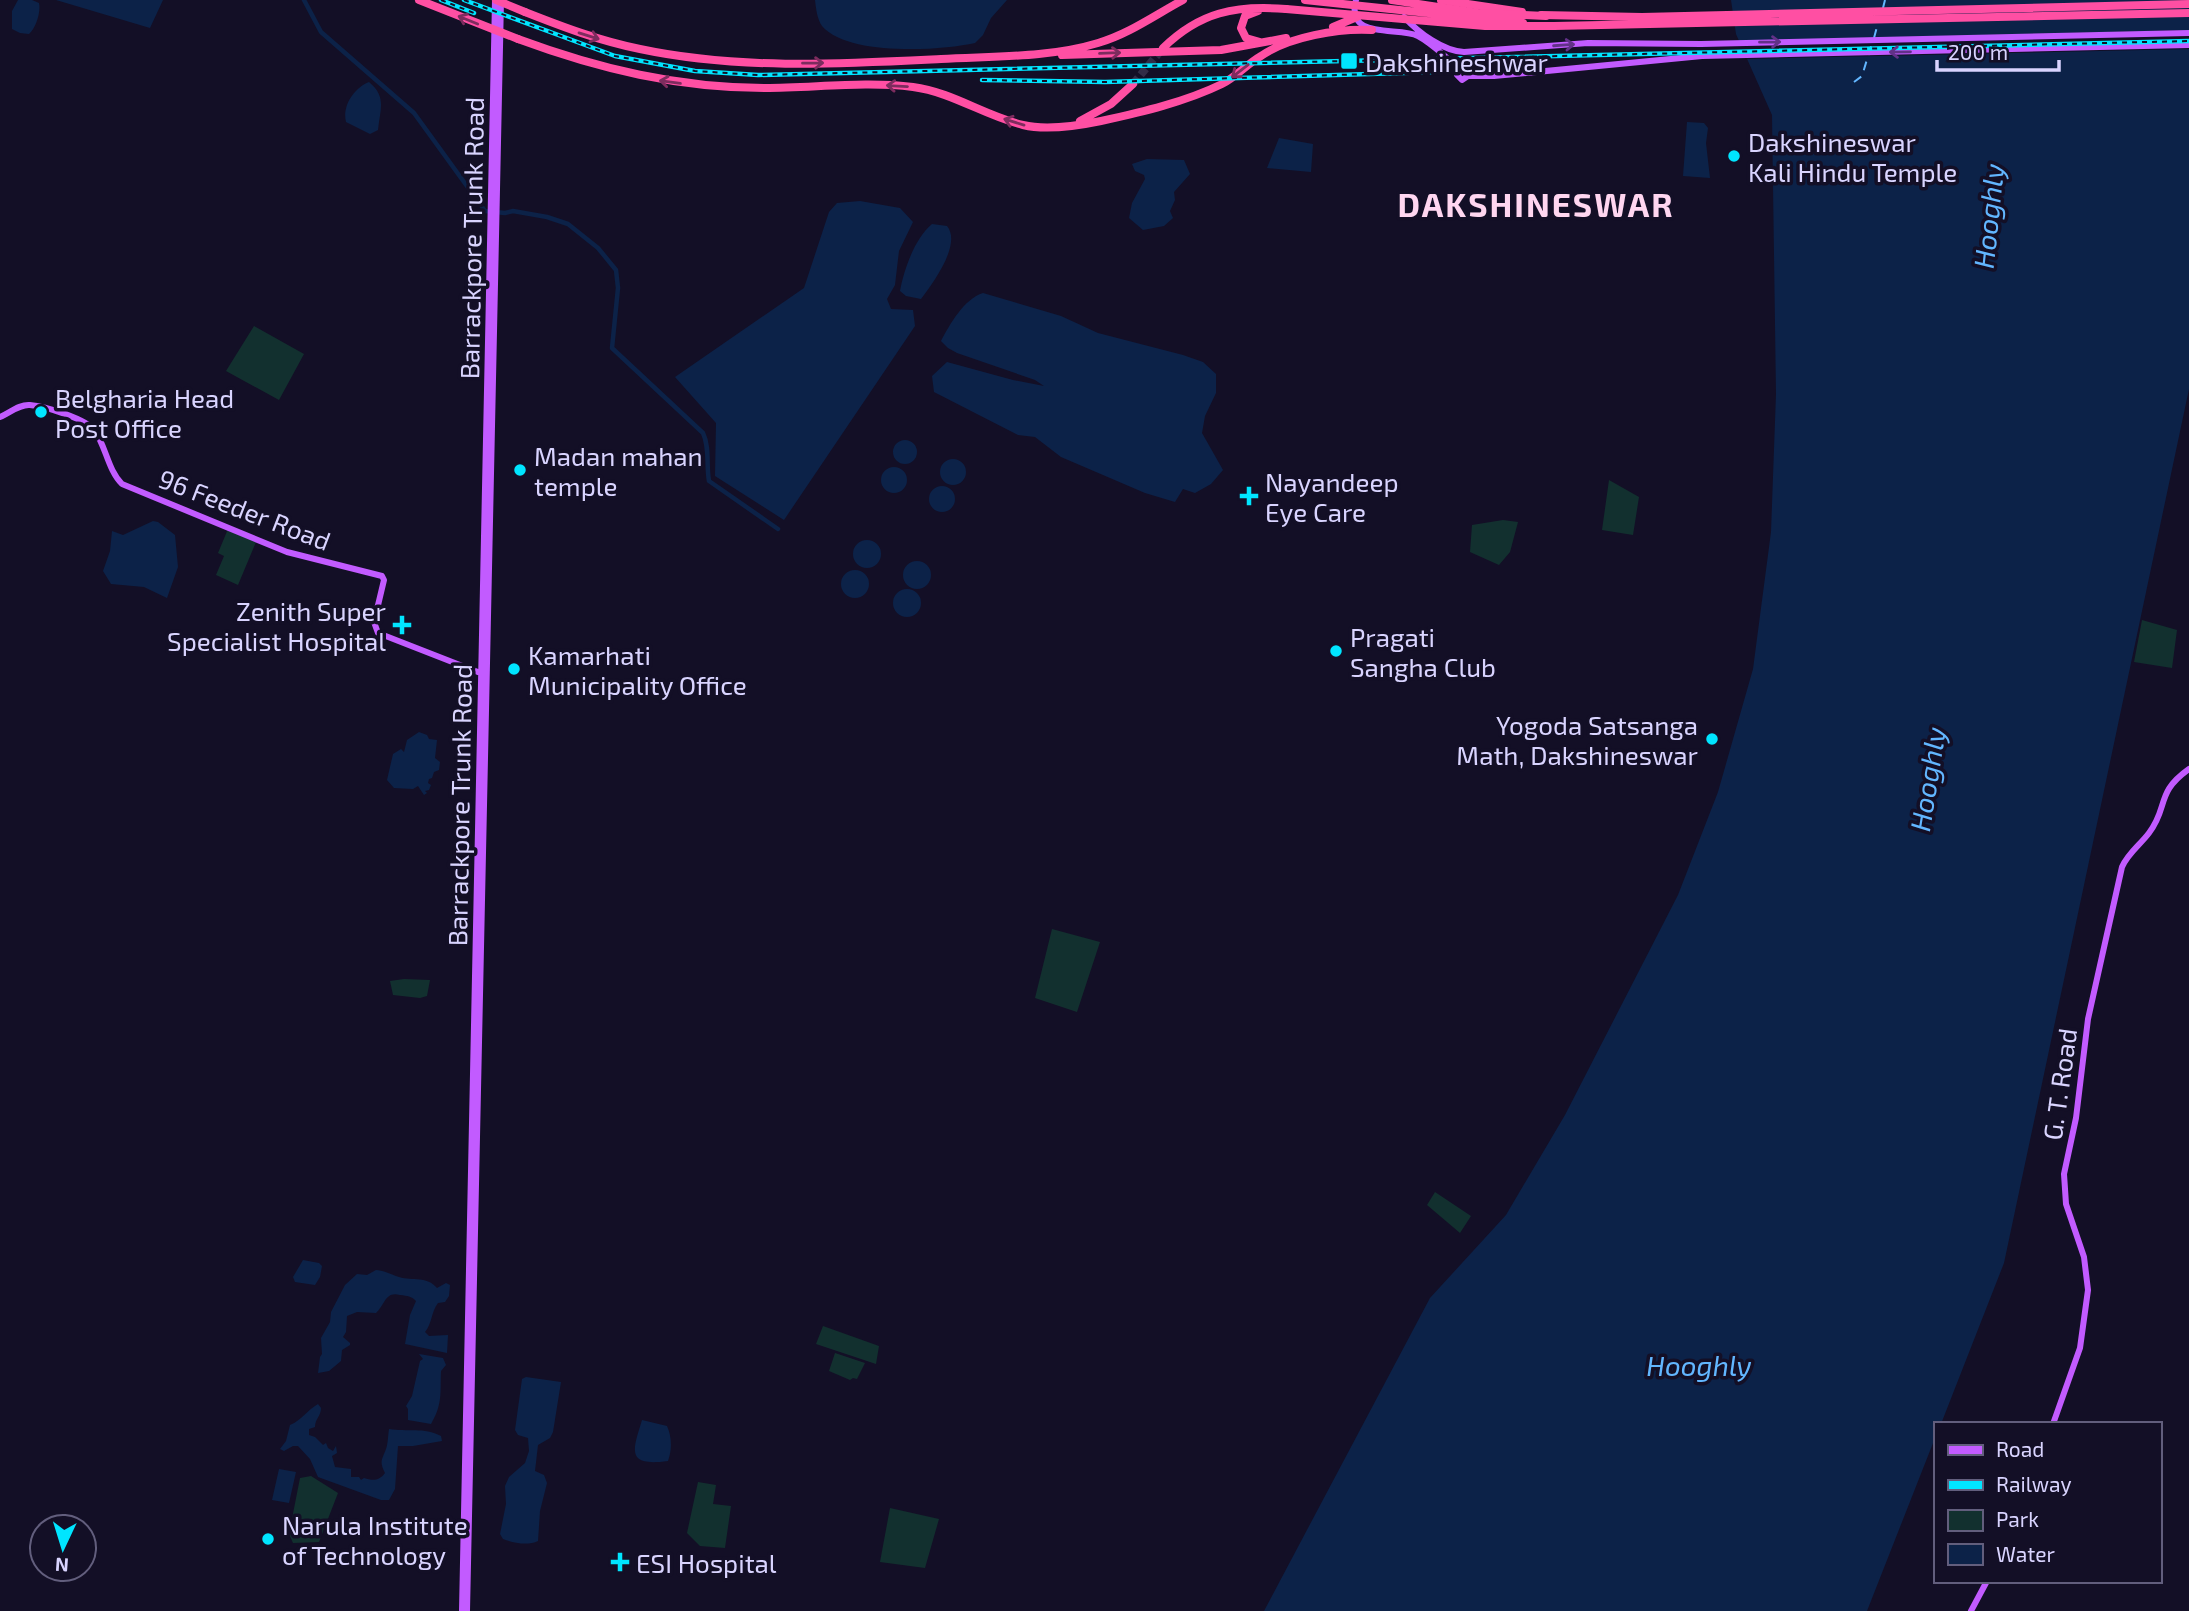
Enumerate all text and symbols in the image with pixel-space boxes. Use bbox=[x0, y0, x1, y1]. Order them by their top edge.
one-way arrow bbox=[458, 12, 480, 25]
scale bar bbox=[1937, 28, 2060, 72]
one-way arrow bbox=[577, 30, 599, 43]
one-way arrow bbox=[1758, 36, 1781, 49]
one-way arrow bbox=[1552, 38, 1575, 51]
text: 200 m bbox=[1948, 39, 2008, 64]
one-way arrow bbox=[1889, 45, 1912, 59]
place label: Dakshineshwar bbox=[1365, 46, 1548, 77]
one-way arrow bbox=[1098, 47, 1121, 60]
marker: Dakshineshwar bbox=[1339, 51, 1359, 71]
one-way arrow bbox=[801, 57, 824, 70]
one-way arrow bbox=[1232, 64, 1250, 79]
one-way arrow bbox=[659, 75, 682, 88]
one-way arrow bbox=[887, 79, 909, 92]
street label: Barrackpore Trunk Road bbox=[453, 97, 489, 379]
one-way arrow bbox=[1003, 115, 1025, 128]
place label: Dakshineswar Kali Hindu Temple bbox=[1748, 126, 1957, 187]
marker: Dakshineswar Kali Hindu Temple bbox=[1726, 148, 1742, 164]
water label: Hooghly bbox=[1966, 162, 2010, 270]
district label: DAKSHINESWAR bbox=[1397, 184, 1675, 224]
place label: Belgharia Head Post Office bbox=[55, 382, 234, 443]
marker: Belgharia Head Post Office bbox=[33, 404, 49, 420]
place label: Madan mahan temple bbox=[534, 440, 703, 501]
street label: 96 Feeder Road bbox=[155, 462, 335, 556]
marker: Madan mahan temple bbox=[512, 462, 528, 478]
place label: Nayandeep Eye Care bbox=[1265, 466, 1399, 527]
marker: Nayandeep Eye Care bbox=[1239, 486, 1259, 506]
place label: Zenith Super Specialist Hospital bbox=[167, 595, 386, 656]
marker: Zenith Super Specialist Hospital bbox=[392, 615, 412, 635]
place label: Pragati Sangha Club bbox=[1350, 621, 1496, 682]
place label: Kamarhati Municipality Office bbox=[528, 639, 747, 700]
marker: Pragati Sangha Club bbox=[1328, 643, 1344, 659]
marker: Kamarhati Municipality Office bbox=[506, 661, 522, 677]
street label: Barrackpore Trunk Road bbox=[441, 664, 477, 946]
place label: Yogoda Satsanga Math, Dakshineswar bbox=[1456, 709, 1698, 770]
water label: Hooghly bbox=[1902, 724, 1952, 834]
marker: Yogoda Satsanga Math, Dakshineswar bbox=[1704, 731, 1720, 747]
street label: G. T. Road bbox=[2036, 1026, 2082, 1142]
water label: Hooghly bbox=[1646, 1348, 1752, 1382]
legend bbox=[1934, 1422, 2161, 1583]
text: Road bbox=[1996, 1436, 2044, 1461]
text: Railway bbox=[1996, 1471, 2072, 1496]
text: Park bbox=[1996, 1506, 2039, 1531]
place label: Narula Institute of Technology bbox=[282, 1509, 468, 1570]
north arrow bbox=[28, 1513, 98, 1583]
marker: Narula Institute of Technology bbox=[260, 1531, 276, 1547]
text: Water bbox=[1996, 1541, 2055, 1566]
place label: ESI Hospital bbox=[636, 1547, 777, 1578]
marker: ESI Hospital bbox=[610, 1552, 630, 1572]
text: N bbox=[54, 1554, 69, 1577]

